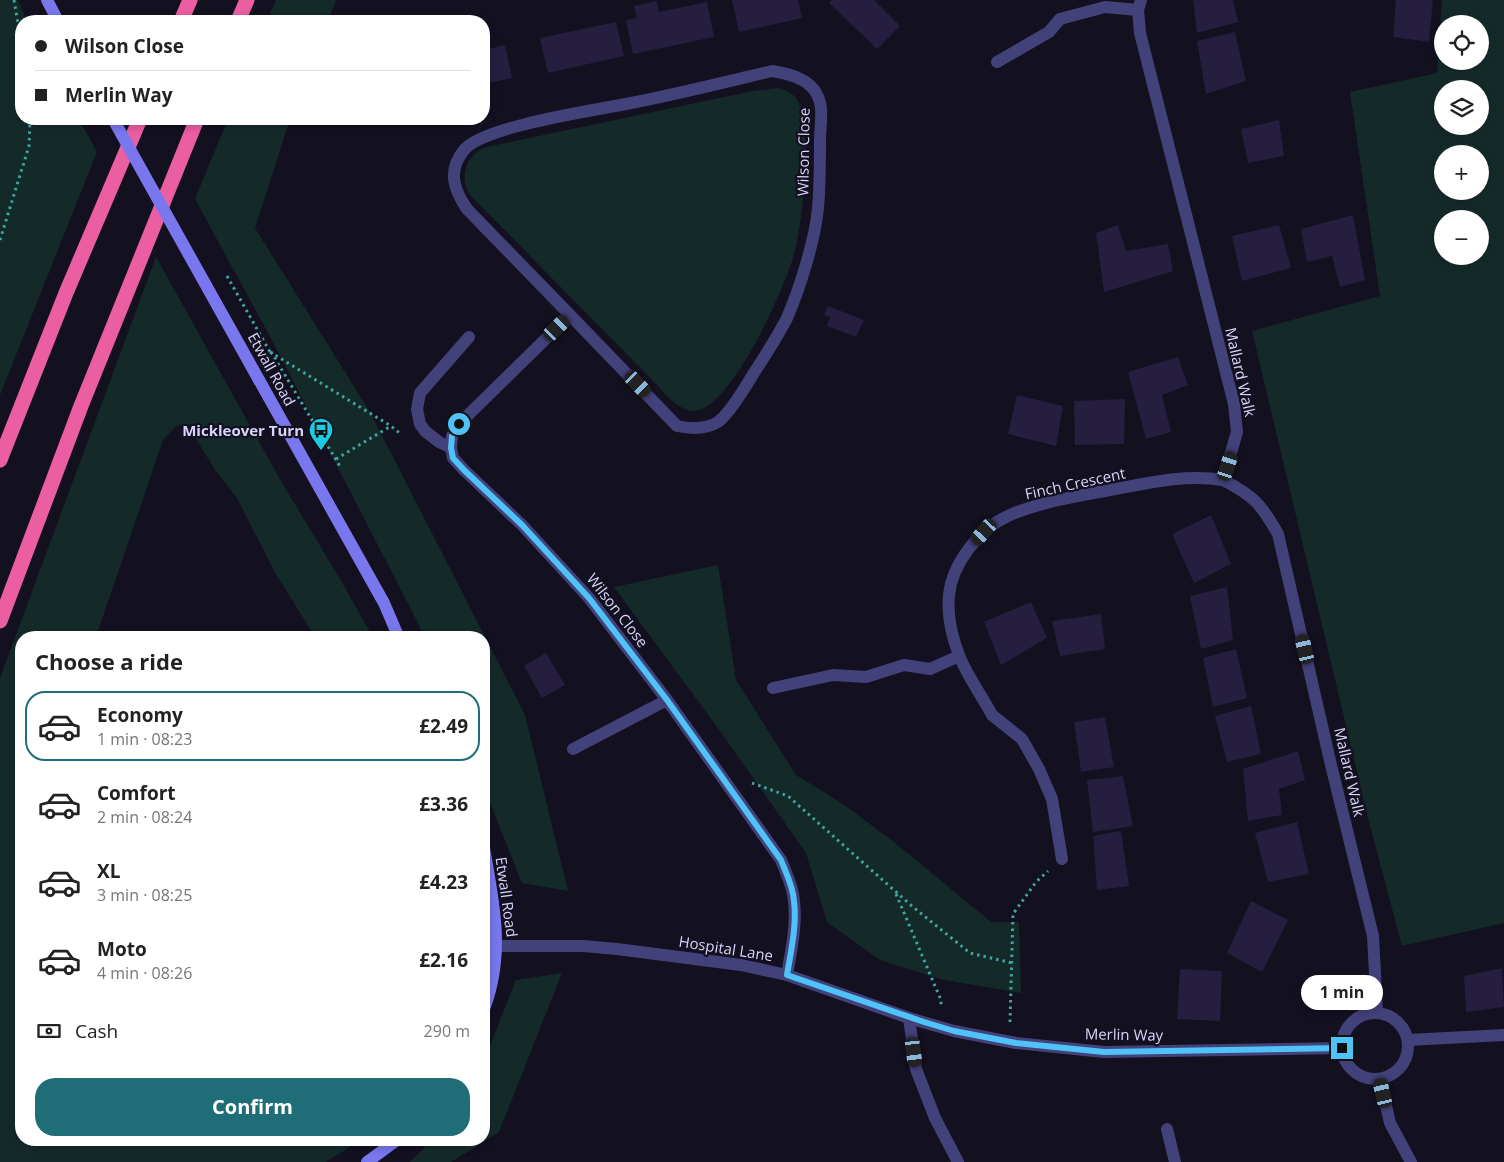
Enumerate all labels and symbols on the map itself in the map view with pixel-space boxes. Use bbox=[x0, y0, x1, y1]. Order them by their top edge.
street label: Wilson Close bbox=[792, 108, 814, 196]
car bbox=[540, 312, 573, 344]
street label: Mallard Walk bbox=[1221, 326, 1261, 419]
street label: Etwall Road bbox=[244, 329, 300, 409]
car bbox=[622, 368, 653, 400]
route start bbox=[448, 413, 470, 435]
bus stop icon: Mickleover Turn bbox=[308, 417, 334, 451]
place label: Mickleover Turn bbox=[182, 420, 304, 440]
car bbox=[1216, 449, 1239, 483]
street label: Finch Crescent bbox=[1023, 463, 1127, 503]
car bbox=[968, 516, 999, 548]
street label: Wilson Close bbox=[583, 569, 653, 651]
car bbox=[1294, 633, 1315, 665]
street label: Mallard Walk bbox=[1330, 726, 1370, 819]
street label: Etwall Road bbox=[491, 856, 523, 938]
street label: Hospital Lane bbox=[677, 931, 775, 965]
callout: 1 min bbox=[1301, 976, 1383, 1010]
street label: Merlin Way bbox=[1085, 1023, 1164, 1045]
car bbox=[904, 1036, 923, 1068]
route end bbox=[1331, 1037, 1353, 1059]
car bbox=[1372, 1077, 1393, 1109]

